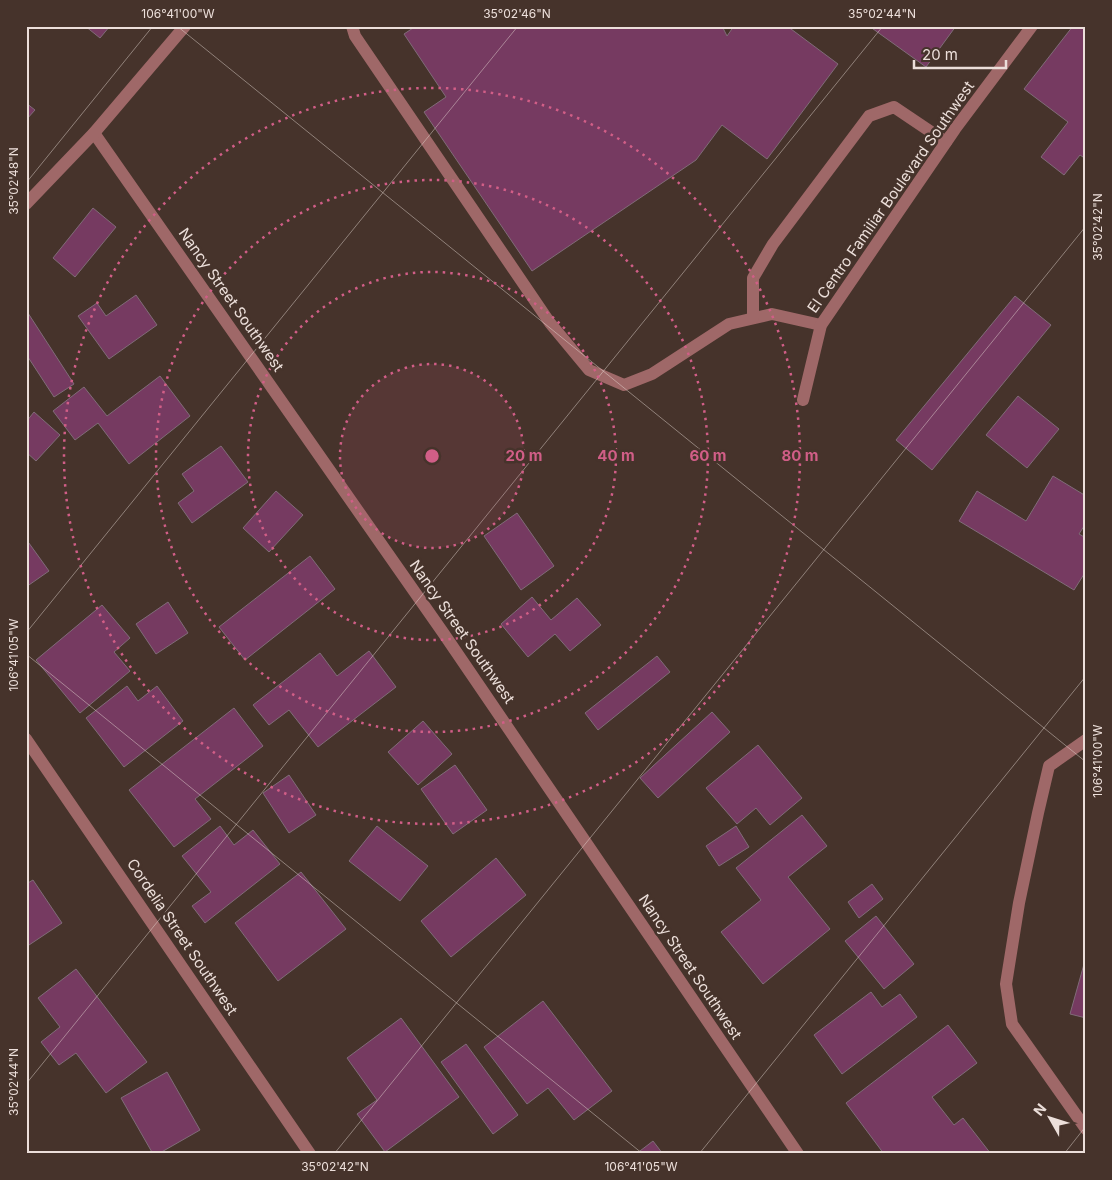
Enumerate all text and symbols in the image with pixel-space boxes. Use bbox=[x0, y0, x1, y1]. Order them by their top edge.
text: 106°41'00"W bbox=[141, 6, 215, 21]
text: 35°02'46"N bbox=[483, 6, 551, 21]
text: 35°02'44"N bbox=[848, 6, 916, 21]
scale bar bbox=[914, 38, 1007, 70]
text: 20 m bbox=[922, 45, 958, 64]
street label: El Centro Familiar Boulevard Southwest bbox=[803, 77, 978, 316]
text: 35°02'48"N bbox=[6, 147, 21, 215]
text: 35°02'42"N bbox=[1090, 193, 1105, 261]
street label: Nancy Street Southwest bbox=[175, 224, 288, 375]
text: 20 m bbox=[506, 446, 542, 465]
text: 40 m bbox=[597, 446, 635, 465]
text: 60 m bbox=[689, 446, 727, 465]
text: 80 m bbox=[781, 446, 819, 465]
centre of rings bbox=[423, 447, 441, 465]
street label: Nancy Street Southwest bbox=[406, 556, 519, 707]
text: 106°41'05"W bbox=[6, 618, 21, 692]
text: 106°41'00"W bbox=[1090, 724, 1105, 798]
street label: Cordelia Street Southwest bbox=[123, 855, 242, 1019]
street label: Nancy Street Southwest bbox=[635, 891, 746, 1043]
text: 35°02'44"N bbox=[6, 1048, 21, 1116]
north arrow bbox=[1024, 1092, 1074, 1142]
text: N bbox=[1030, 1100, 1049, 1119]
text: 35°02'42"N bbox=[301, 1159, 369, 1174]
text: 106°41'05"W bbox=[604, 1159, 678, 1174]

